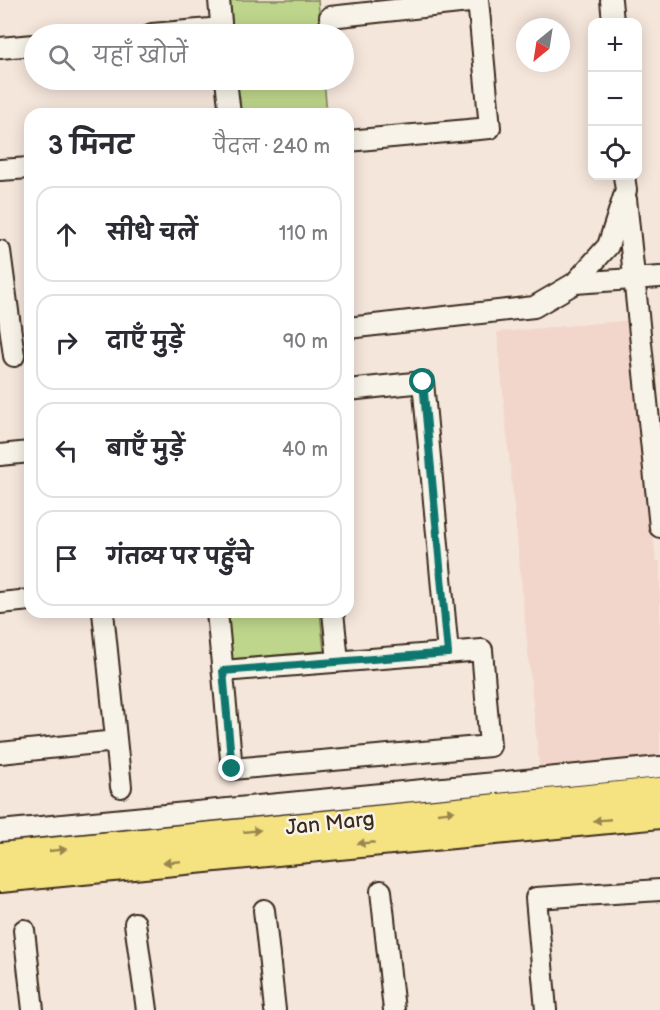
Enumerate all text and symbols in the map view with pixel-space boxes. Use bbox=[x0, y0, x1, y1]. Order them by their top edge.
north arrow bbox=[516, 18, 570, 72]
map controls bbox=[588, 18, 642, 180]
button: + bbox=[588, 18, 642, 72]
search box bbox=[24, 24, 354, 90]
icon: search bbox=[45, 41, 78, 74]
text: यहाँ खोजें bbox=[93, 43, 188, 70]
button: − bbox=[588, 72, 642, 126]
button: locate bbox=[588, 126, 642, 180]
text: 3 मिनट bbox=[48, 131, 133, 162]
text: पैदल · 240 m bbox=[213, 135, 330, 159]
icon: ahead bbox=[50, 218, 83, 251]
text: सीधे चलें bbox=[107, 220, 197, 247]
text: 110 m bbox=[279, 222, 328, 246]
icon: right bbox=[50, 326, 83, 359]
text: दाएँ मुड़ें bbox=[107, 328, 184, 355]
text: 90 m bbox=[283, 330, 328, 354]
route start bbox=[409, 368, 435, 394]
icon: left bbox=[50, 434, 83, 467]
text: बाएँ मुड़ें bbox=[107, 436, 185, 463]
text: 40 m bbox=[282, 438, 328, 462]
icon: arrive bbox=[50, 542, 83, 575]
text: गंतव्य पर पहुँचे bbox=[107, 544, 253, 571]
route end bbox=[218, 755, 244, 781]
street label: Jan Marg bbox=[284, 806, 376, 841]
one-way arrow bbox=[437, 807, 456, 817]
one-way arrow bbox=[592, 815, 611, 825]
one-way arrow bbox=[243, 826, 262, 836]
one-way arrow bbox=[356, 838, 375, 848]
one-way arrow bbox=[49, 845, 68, 855]
one-way arrow bbox=[162, 857, 181, 867]

